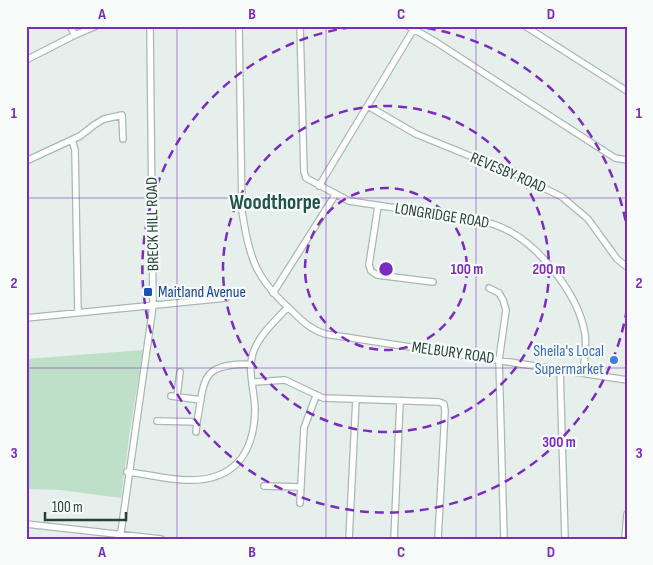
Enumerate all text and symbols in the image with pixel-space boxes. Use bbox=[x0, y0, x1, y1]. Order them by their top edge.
text: A bbox=[97, 5, 106, 24]
text: B bbox=[248, 5, 256, 24]
text: C bbox=[397, 5, 405, 24]
text: D bbox=[547, 5, 555, 24]
text: 1 bbox=[11, 104, 18, 123]
text: 1 bbox=[636, 104, 643, 123]
street label: REVESBY ROAD bbox=[467, 149, 549, 198]
street label: BRECK HILL ROAD bbox=[143, 177, 163, 271]
district label: Woodthorpe bbox=[229, 190, 321, 215]
street label: LONGRIDGE ROAD bbox=[394, 199, 491, 233]
centre of rings bbox=[377, 260, 395, 278]
text: 100 m bbox=[451, 260, 483, 279]
text: 200 m bbox=[532, 260, 566, 279]
text: 2 bbox=[10, 274, 18, 293]
text: 2 bbox=[635, 274, 643, 293]
place label: Maitland Avenue bbox=[158, 283, 246, 302]
marker: Maitland Avenue bbox=[142, 286, 154, 298]
street label: MELBURY ROAD bbox=[410, 338, 496, 368]
place label: Sheila's Local Supermarket bbox=[533, 342, 604, 379]
marker: Sheila's Local Supermarket bbox=[608, 354, 620, 366]
text: 300 m bbox=[542, 433, 576, 452]
text: 3 bbox=[10, 444, 18, 463]
text: 3 bbox=[635, 444, 643, 463]
scale bar bbox=[45, 490, 126, 522]
text: 100 m bbox=[52, 498, 83, 517]
text: A bbox=[97, 543, 106, 562]
text: B bbox=[248, 543, 256, 562]
text: C bbox=[397, 543, 405, 562]
text: D bbox=[547, 543, 555, 562]

